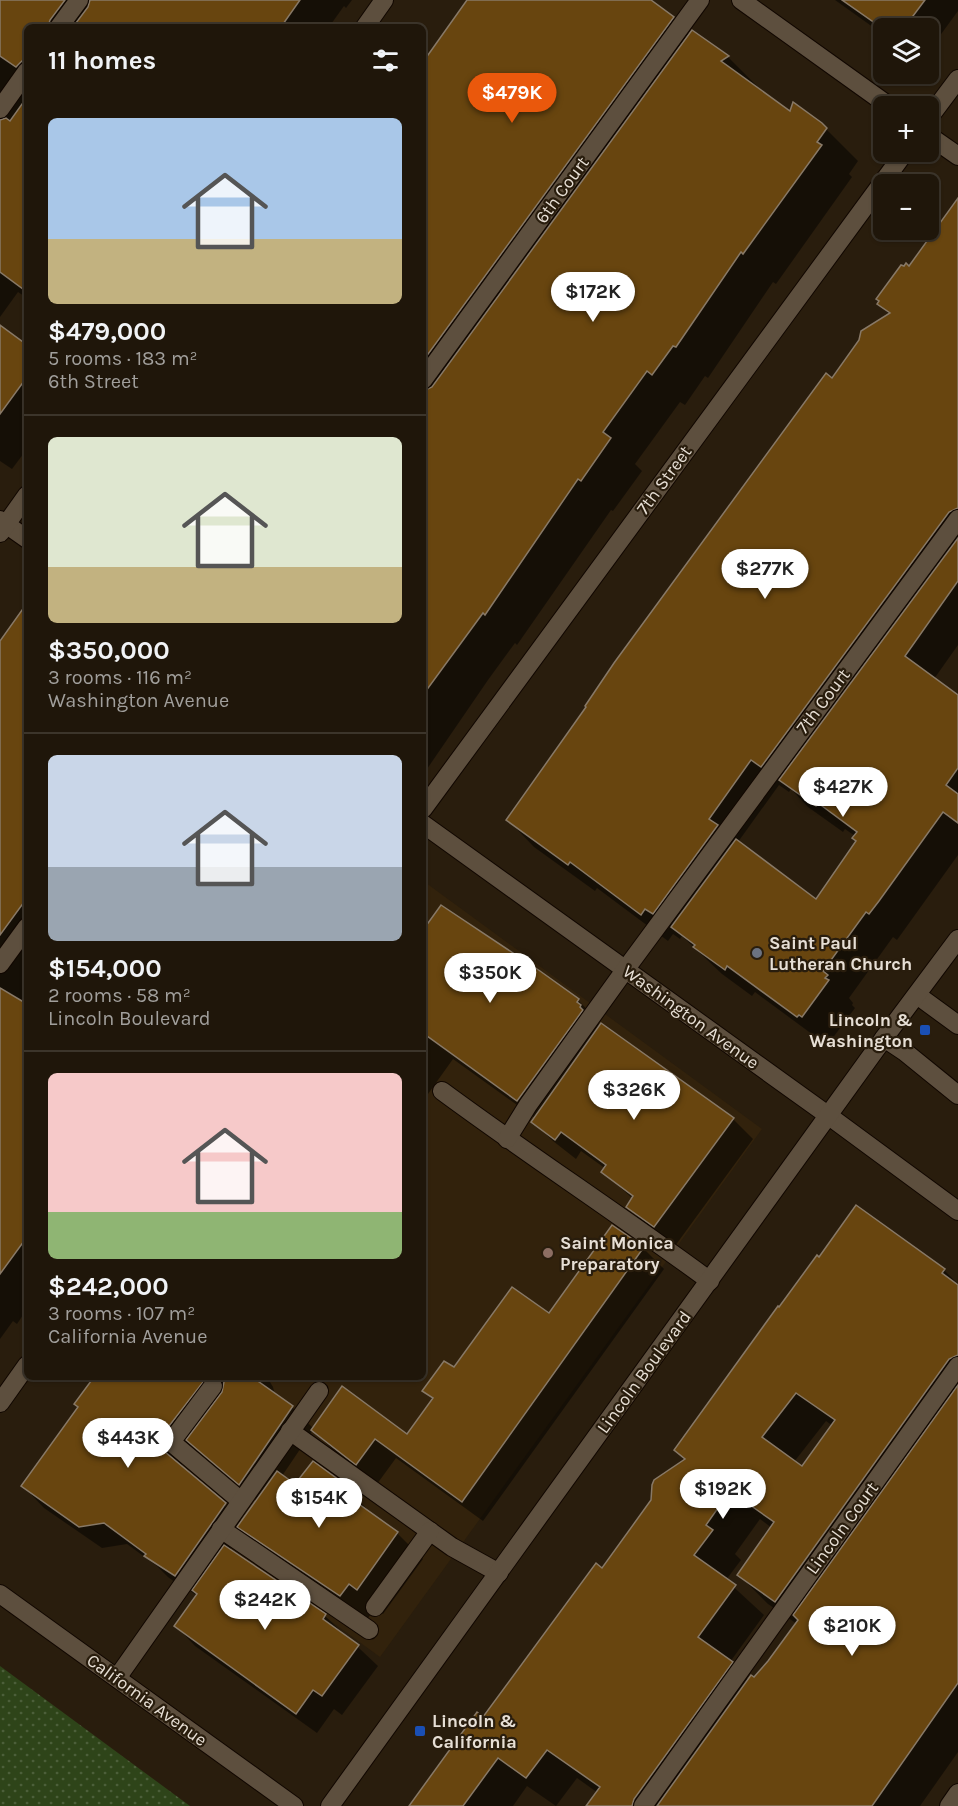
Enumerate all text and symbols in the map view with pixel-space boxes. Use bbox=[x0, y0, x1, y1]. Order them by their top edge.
map controls bbox=[873, 18, 939, 240]
button: layers bbox=[873, 18, 939, 84]
icon: filters bbox=[369, 44, 402, 77]
text: 11 homes bbox=[48, 45, 156, 76]
pin: $479K bbox=[470, 73, 554, 124]
text: $479K bbox=[482, 81, 542, 104]
button: + bbox=[873, 96, 939, 162]
street label: 6th Court bbox=[530, 152, 594, 228]
icon: home bbox=[171, 157, 279, 265]
button: − bbox=[873, 174, 939, 240]
pin: $172K bbox=[551, 272, 635, 323]
text: $172K bbox=[565, 280, 621, 303]
text: $479,000 bbox=[48, 316, 166, 347]
text: 5 rooms · 183 m² bbox=[48, 347, 198, 370]
text: 6th Street bbox=[48, 370, 139, 393]
street label: 7th Street bbox=[632, 441, 696, 519]
icon: home bbox=[171, 476, 279, 584]
pin: $277K bbox=[723, 549, 807, 600]
text: $277K bbox=[736, 557, 794, 580]
text: $350,000 bbox=[48, 635, 170, 666]
street label: 7th Court bbox=[792, 664, 855, 738]
text: 3 rooms · 116 m² bbox=[48, 666, 192, 689]
text: Washington Avenue bbox=[48, 689, 229, 712]
pin: $427K bbox=[801, 767, 885, 818]
text: $427K bbox=[813, 775, 873, 798]
icon: home bbox=[171, 794, 279, 902]
place label: Saint Paul Lutheran Church bbox=[769, 932, 912, 975]
marker: Saint Paul Lutheran Church bbox=[750, 946, 764, 960]
text: $154,000 bbox=[48, 953, 162, 984]
pin: $350K bbox=[448, 953, 532, 1004]
street label: Washington Avenue bbox=[619, 960, 763, 1074]
text: $350K bbox=[458, 961, 522, 984]
text: 2 rooms · 58 m² bbox=[48, 984, 191, 1007]
text: Lincoln Boulevard bbox=[48, 1007, 211, 1030]
place label: Lincoln & Washington bbox=[809, 1009, 913, 1052]
marker: Lincoln & Washington bbox=[918, 1023, 932, 1037]
pin: $326K bbox=[592, 1070, 676, 1121]
text: $326K bbox=[602, 1078, 666, 1101]
icon: home bbox=[171, 1112, 279, 1220]
place label: Saint Monica Preparatory bbox=[560, 1232, 674, 1275]
marker: Saint Monica Preparatory bbox=[541, 1246, 555, 1260]
text: $242,000 bbox=[48, 1271, 169, 1302]
text: 3 rooms · 107 m² bbox=[48, 1302, 195, 1325]
street label: Lincoln Boulevard bbox=[592, 1306, 696, 1438]
text: California Avenue bbox=[48, 1325, 207, 1348]
pin: $443K bbox=[86, 1418, 170, 1469]
text: $443K bbox=[96, 1426, 160, 1449]
pin: $192K bbox=[681, 1469, 765, 1520]
text: $192K bbox=[694, 1477, 752, 1500]
street label: Lincoln Court bbox=[801, 1477, 883, 1579]
pin: $154K bbox=[277, 1478, 361, 1529]
text: $154K bbox=[290, 1486, 348, 1509]
pin: $242K bbox=[223, 1580, 307, 1631]
text: $242K bbox=[234, 1588, 296, 1611]
pin: $210K bbox=[810, 1606, 894, 1657]
text: $210K bbox=[823, 1614, 881, 1637]
street label: California Avenue bbox=[82, 1649, 212, 1751]
place label: Lincoln & California bbox=[432, 1710, 517, 1753]
marker: Lincoln & California bbox=[413, 1724, 427, 1738]

